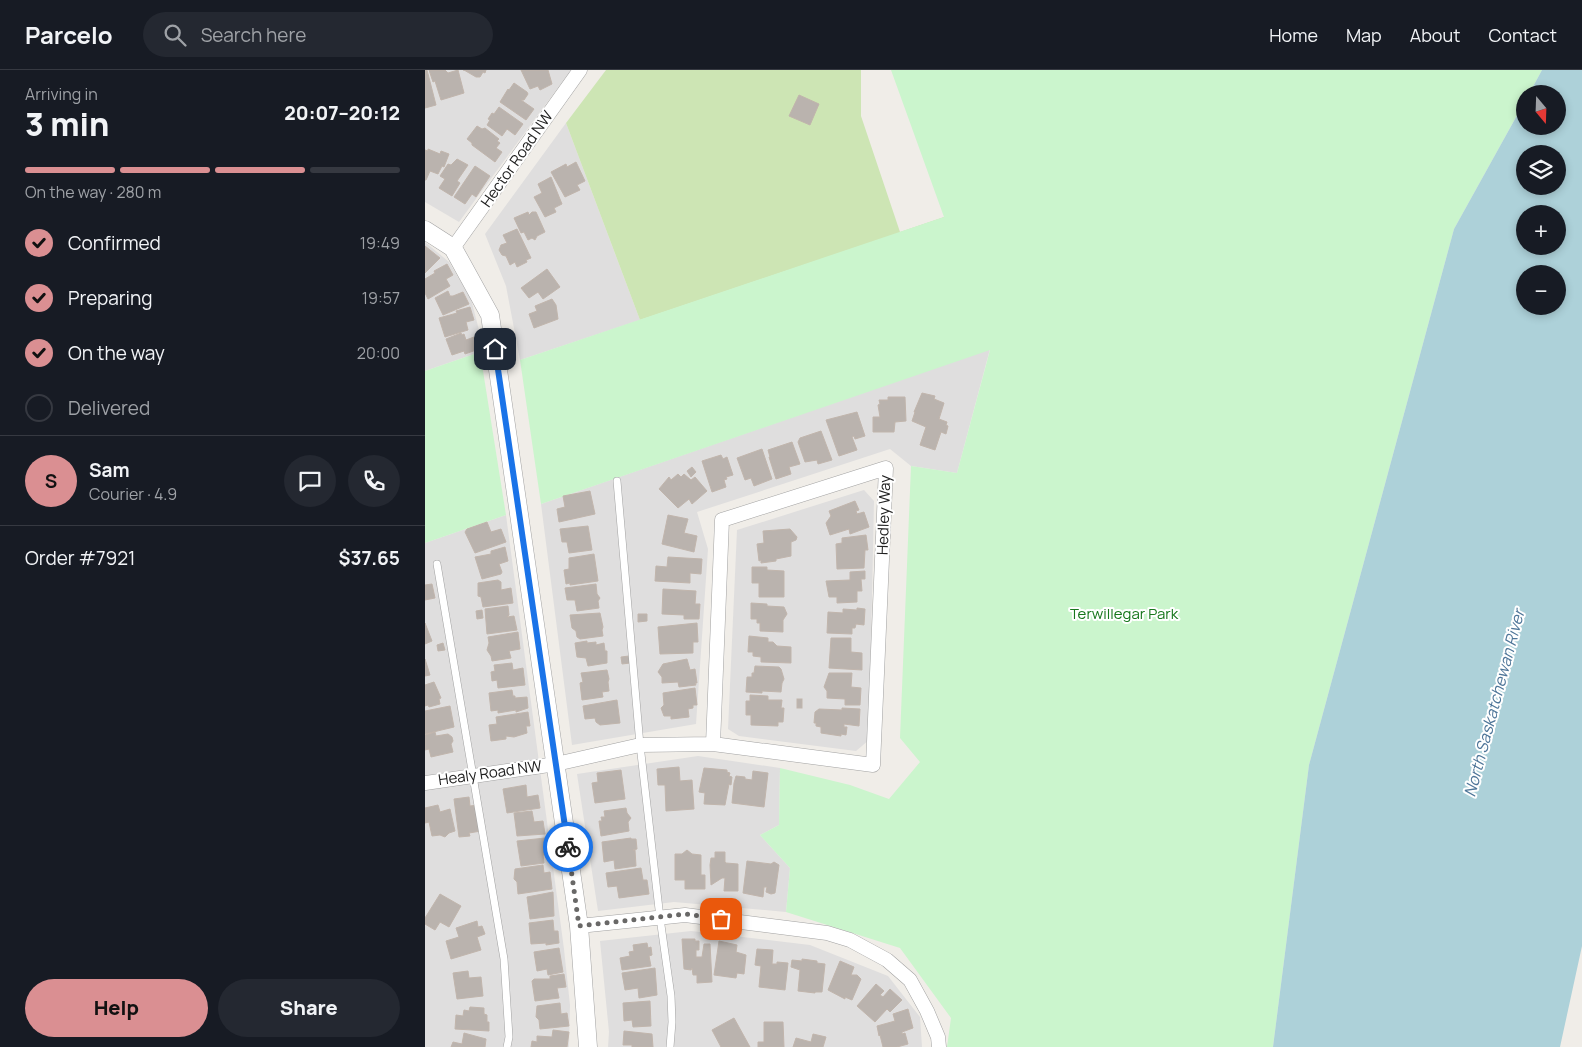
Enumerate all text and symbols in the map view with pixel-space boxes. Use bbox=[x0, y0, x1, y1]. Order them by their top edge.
search box bbox=[143, 12, 493, 57]
text: Parcelo bbox=[25, 18, 113, 51]
icon: search bbox=[161, 21, 189, 49]
text: Search here bbox=[201, 22, 306, 48]
text: Home bbox=[1269, 23, 1318, 47]
text: Map bbox=[1346, 23, 1382, 47]
text: About bbox=[1410, 23, 1460, 47]
text: Contact bbox=[1488, 23, 1557, 47]
text: Arriving in bbox=[25, 83, 98, 105]
north arrow bbox=[1516, 85, 1566, 135]
map controls bbox=[1516, 85, 1566, 315]
text: 20:07–20:12 bbox=[284, 100, 400, 126]
text: 3 min bbox=[25, 102, 109, 146]
street label: Hector Road NW bbox=[476, 106, 558, 211]
button: layers bbox=[1516, 145, 1566, 195]
text: On the way · 280 m bbox=[25, 181, 161, 203]
button: + bbox=[1516, 205, 1566, 255]
icon: check bbox=[25, 229, 53, 257]
text: Confirmed bbox=[68, 230, 161, 256]
text: 19:49 bbox=[360, 232, 400, 254]
button: − bbox=[1516, 265, 1566, 315]
icon: check bbox=[25, 284, 53, 312]
text: Preparing bbox=[68, 285, 153, 311]
text: 19:57 bbox=[362, 287, 400, 309]
pin bbox=[474, 328, 516, 370]
icon: home bbox=[481, 335, 509, 363]
icon: check bbox=[25, 339, 53, 367]
text: On the way bbox=[68, 340, 165, 366]
text: 20:00 bbox=[357, 342, 400, 364]
text: Delivered bbox=[68, 395, 150, 421]
button: chat bbox=[284, 455, 336, 507]
button: phone bbox=[348, 455, 400, 507]
text: Sam bbox=[89, 457, 130, 483]
text: S bbox=[45, 468, 57, 494]
street label: Hedley Way bbox=[872, 475, 895, 555]
text: Courier · 4.9 bbox=[89, 483, 177, 505]
text: Order #7921 bbox=[25, 545, 135, 571]
text: $37.65 bbox=[338, 545, 400, 571]
park label: Terwillegar Park bbox=[1070, 603, 1179, 624]
water label: North Saskatchewan River bbox=[1458, 605, 1530, 799]
street label: Healy Road NW bbox=[437, 755, 543, 790]
courier bbox=[543, 822, 593, 872]
icon: bike bbox=[554, 833, 582, 861]
pin bbox=[700, 898, 742, 940]
icon: bag bbox=[707, 905, 735, 933]
button: Help bbox=[25, 979, 208, 1037]
button: Share bbox=[218, 979, 400, 1037]

